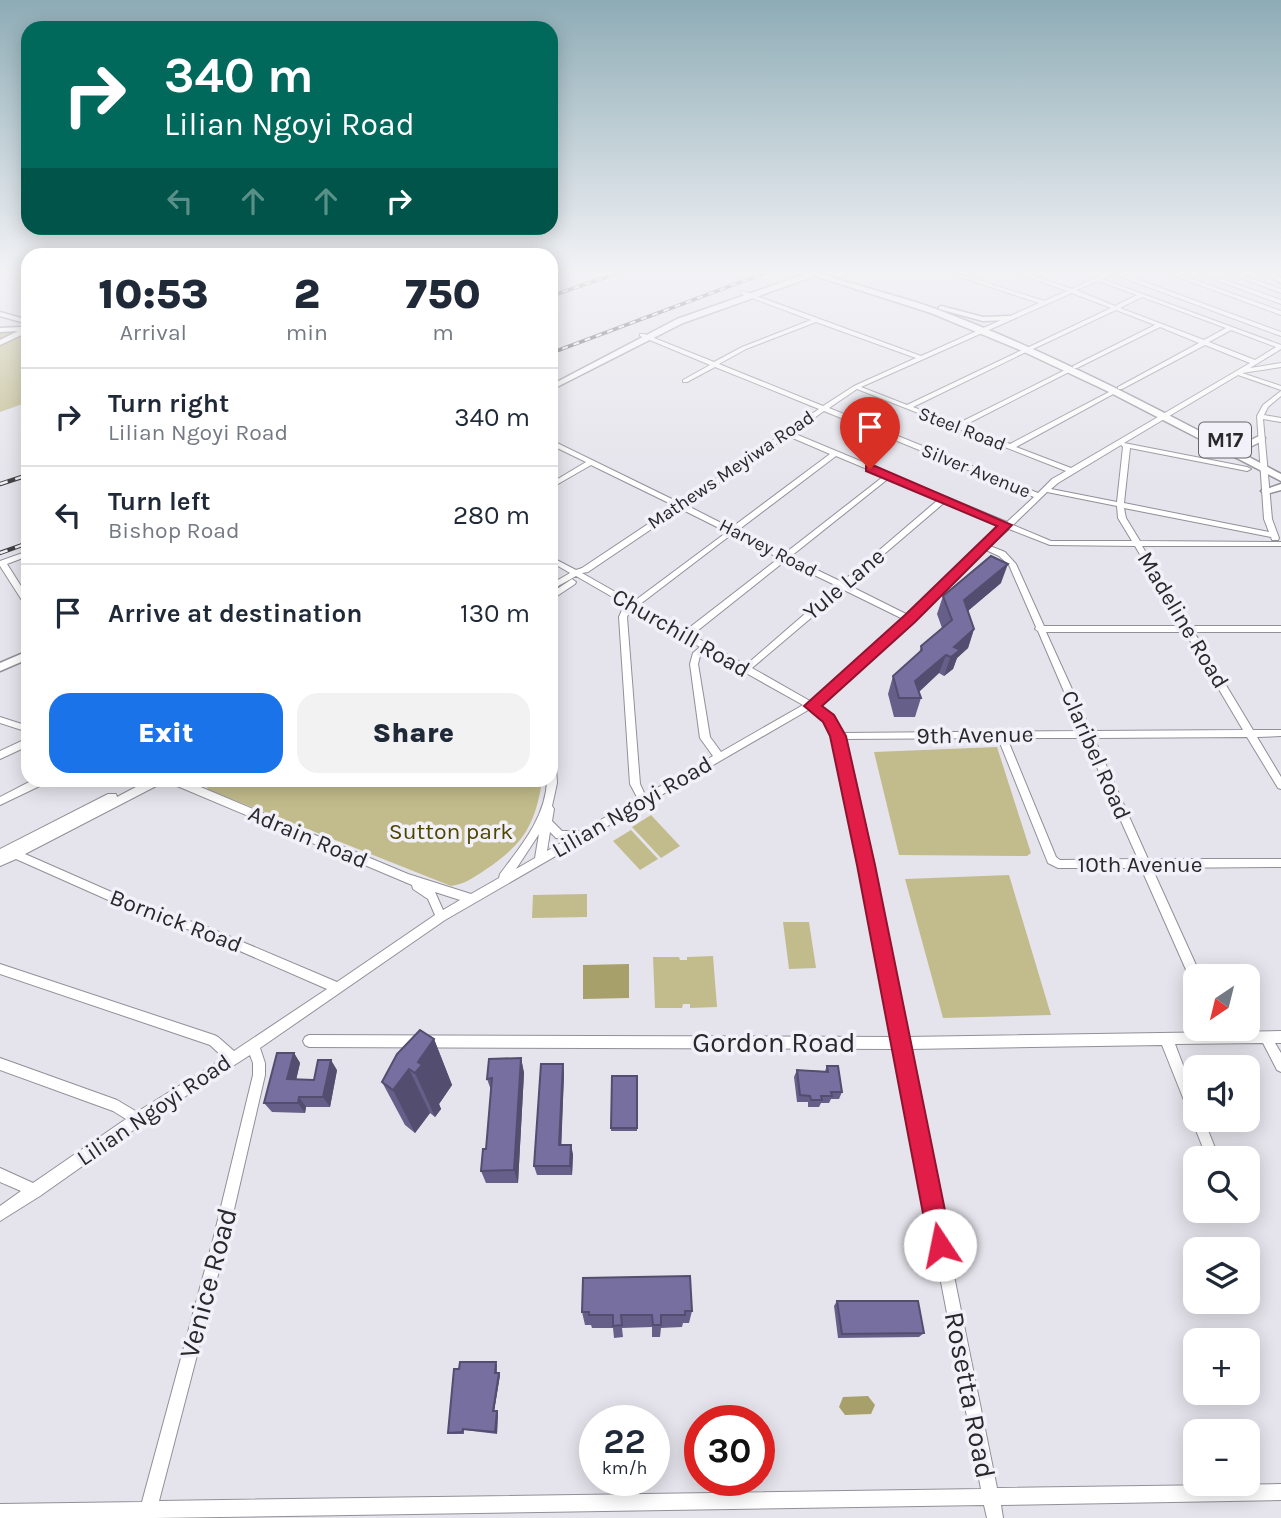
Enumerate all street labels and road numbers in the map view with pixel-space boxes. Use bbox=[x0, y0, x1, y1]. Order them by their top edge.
street label: Steel Road bbox=[915, 402, 1009, 456]
street label: Mathews Meyiwa Road bbox=[644, 406, 818, 534]
road number: M17 bbox=[1199, 422, 1251, 458]
street label: Silver Avenue bbox=[918, 439, 1034, 503]
street label: Harvey Road bbox=[716, 514, 820, 582]
street label: Yule Lane bbox=[798, 542, 890, 626]
street label: Madeline Road bbox=[1132, 547, 1234, 693]
street label: Churchill Road bbox=[608, 583, 754, 683]
street label: Claribel Road bbox=[1055, 686, 1137, 824]
street label: 9th Avenue bbox=[916, 720, 1034, 750]
street label: Lilian Ngoyi Road bbox=[547, 750, 717, 864]
street label: Adrain Road bbox=[244, 800, 372, 874]
street label: 10th Avenue bbox=[1078, 851, 1202, 878]
street label: Bornick Road bbox=[106, 883, 246, 959]
street label: Gordon Road bbox=[692, 1026, 856, 1059]
street label: Lilian Ngoyi Road bbox=[72, 1048, 236, 1172]
street label: Venice Road bbox=[172, 1204, 244, 1362]
street label: Rosetta Road bbox=[938, 1309, 1002, 1481]

